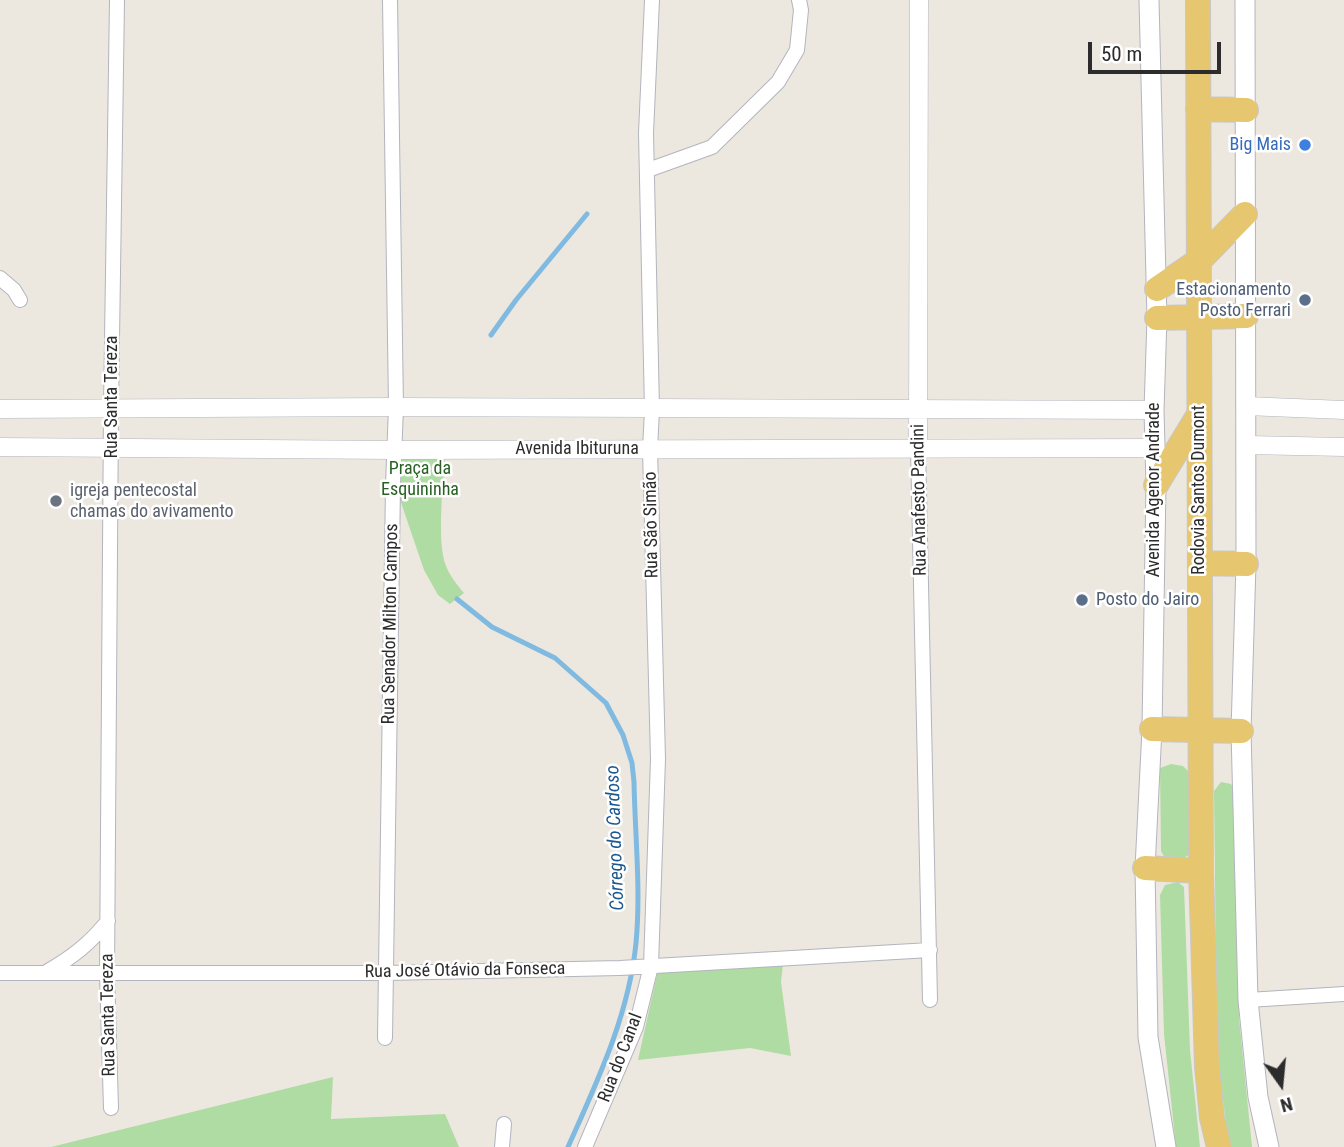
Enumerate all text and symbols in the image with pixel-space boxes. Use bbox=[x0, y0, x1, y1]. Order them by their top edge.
scale bar bbox=[1092, 28, 1225, 72]
text: 50 m bbox=[1101, 42, 1142, 66]
place label: Big Mais bbox=[1229, 134, 1291, 156]
marker: Big Mais bbox=[1297, 137, 1313, 153]
place label: Estacionamento Posto Ferrari bbox=[1176, 279, 1291, 322]
marker: Estacionamento Posto Ferrari bbox=[1297, 292, 1313, 308]
street label: Rua Santa Tereza bbox=[101, 336, 123, 458]
street label: Avenida Agenor Andrade bbox=[1143, 403, 1165, 577]
street label: Rodovia Santos Dumont bbox=[1188, 405, 1210, 575]
street label: Rua Anafesto Pandini bbox=[908, 424, 932, 576]
street label: Avenida Ibituruna bbox=[515, 438, 639, 460]
park label: Praça da Esquininha bbox=[381, 458, 459, 500]
street label: Rua São Simão bbox=[640, 471, 664, 579]
place label: igreja pentecostal chamas do avivamento bbox=[70, 480, 234, 522]
marker: igreja pentecostal chamas do avivamento bbox=[48, 493, 64, 509]
street label: Rua Senador Milton Campos bbox=[378, 523, 404, 725]
place label: Posto do Jairo bbox=[1096, 589, 1199, 611]
marker: Posto do Jairo bbox=[1074, 592, 1090, 608]
water label: Córrego do Cardoso bbox=[602, 765, 630, 911]
street label: Rua Santa Tereza bbox=[97, 953, 121, 1077]
street label: Rua José Otávio da Fonseca bbox=[365, 958, 565, 984]
street label: Rua do Canal bbox=[594, 1011, 648, 1105]
north arrow bbox=[1246, 1049, 1316, 1119]
text: N bbox=[1278, 1092, 1295, 1117]

